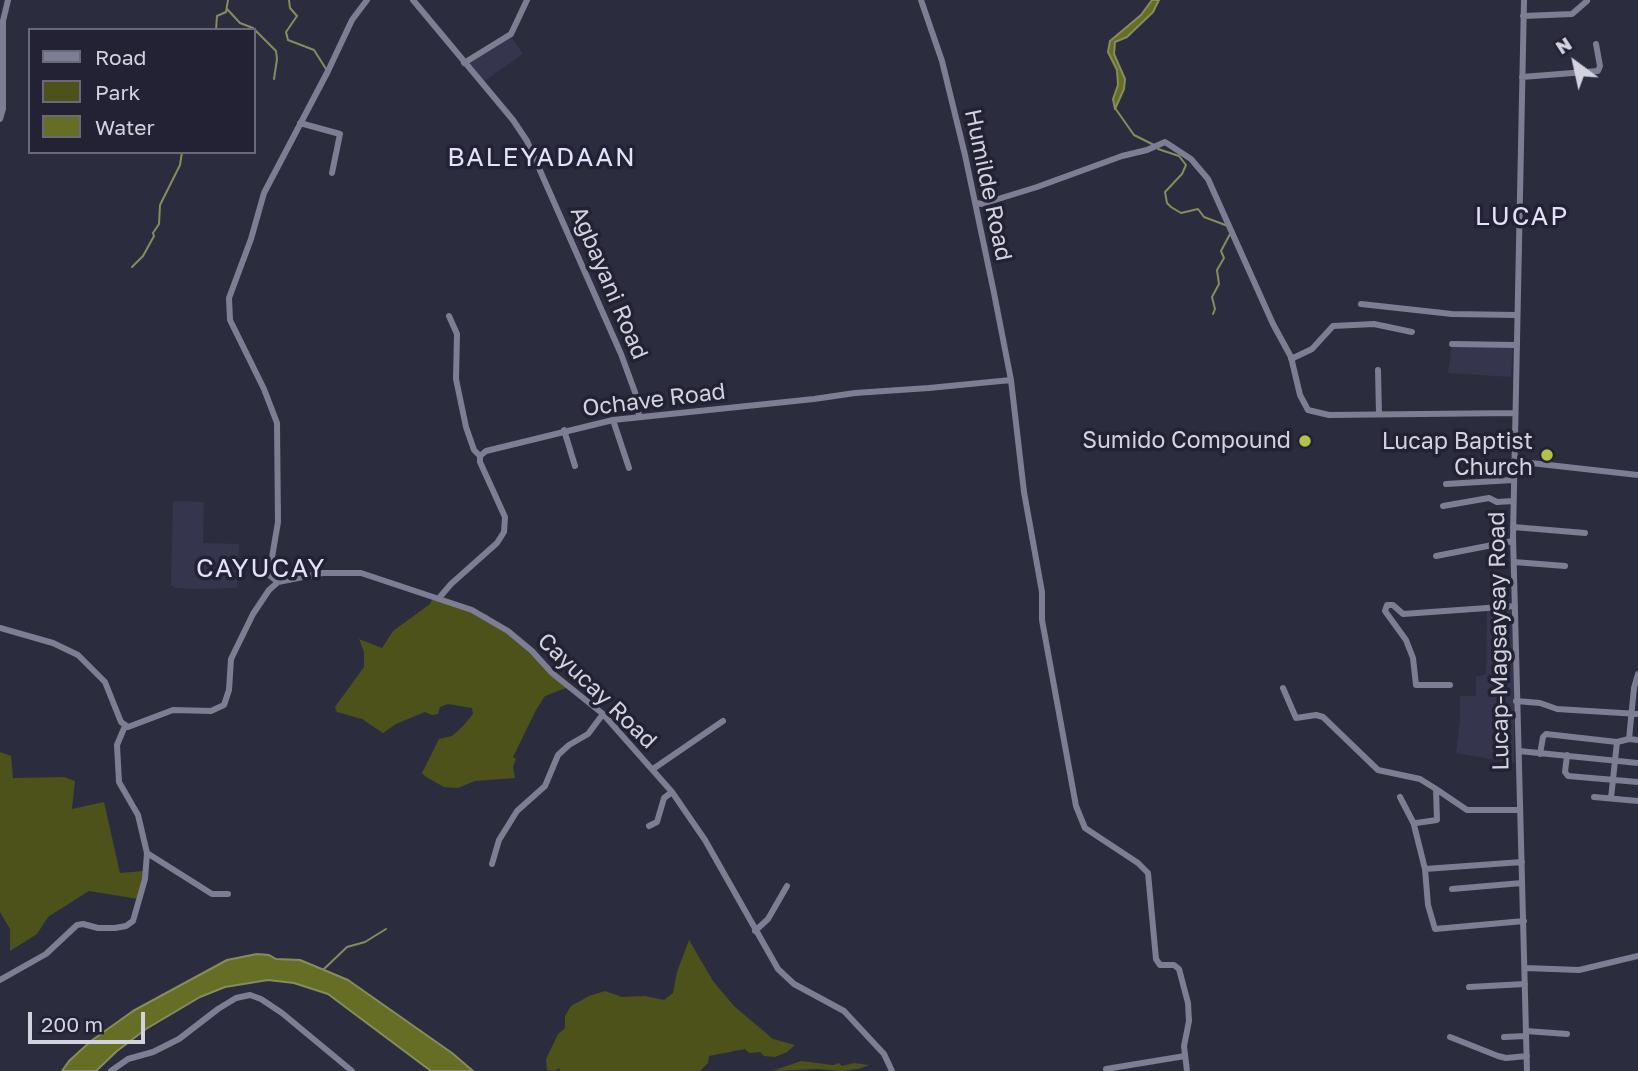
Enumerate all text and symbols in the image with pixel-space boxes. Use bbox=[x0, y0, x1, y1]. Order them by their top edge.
legend bbox=[28, 28, 256, 154]
north arrow bbox=[1540, 28, 1610, 98]
text: N bbox=[1551, 31, 1576, 59]
text: Road bbox=[95, 44, 146, 70]
text: Park bbox=[95, 79, 140, 105]
street label: Humilde Road bbox=[958, 107, 1018, 263]
text: Water bbox=[95, 114, 155, 140]
district label: BALEYADAAN bbox=[448, 142, 636, 174]
district label: LUCAP bbox=[1475, 201, 1569, 233]
street label: Agbayani Road bbox=[564, 202, 654, 364]
street label: Ochave Road bbox=[581, 378, 727, 422]
place label: Sumido Compound bbox=[1082, 427, 1291, 455]
place label: Lucap Baptist Church bbox=[1382, 428, 1533, 482]
marker: Sumido Compound bbox=[1297, 433, 1313, 449]
marker: Lucap Baptist Church bbox=[1539, 447, 1555, 463]
street label: Lucap-Magsaysay Road bbox=[1483, 511, 1515, 771]
district label: CAYUCAY bbox=[197, 553, 325, 585]
street label: Cayucay Road bbox=[532, 627, 662, 755]
scale bar bbox=[32, 998, 149, 1042]
text: 200 m bbox=[41, 1011, 103, 1037]

